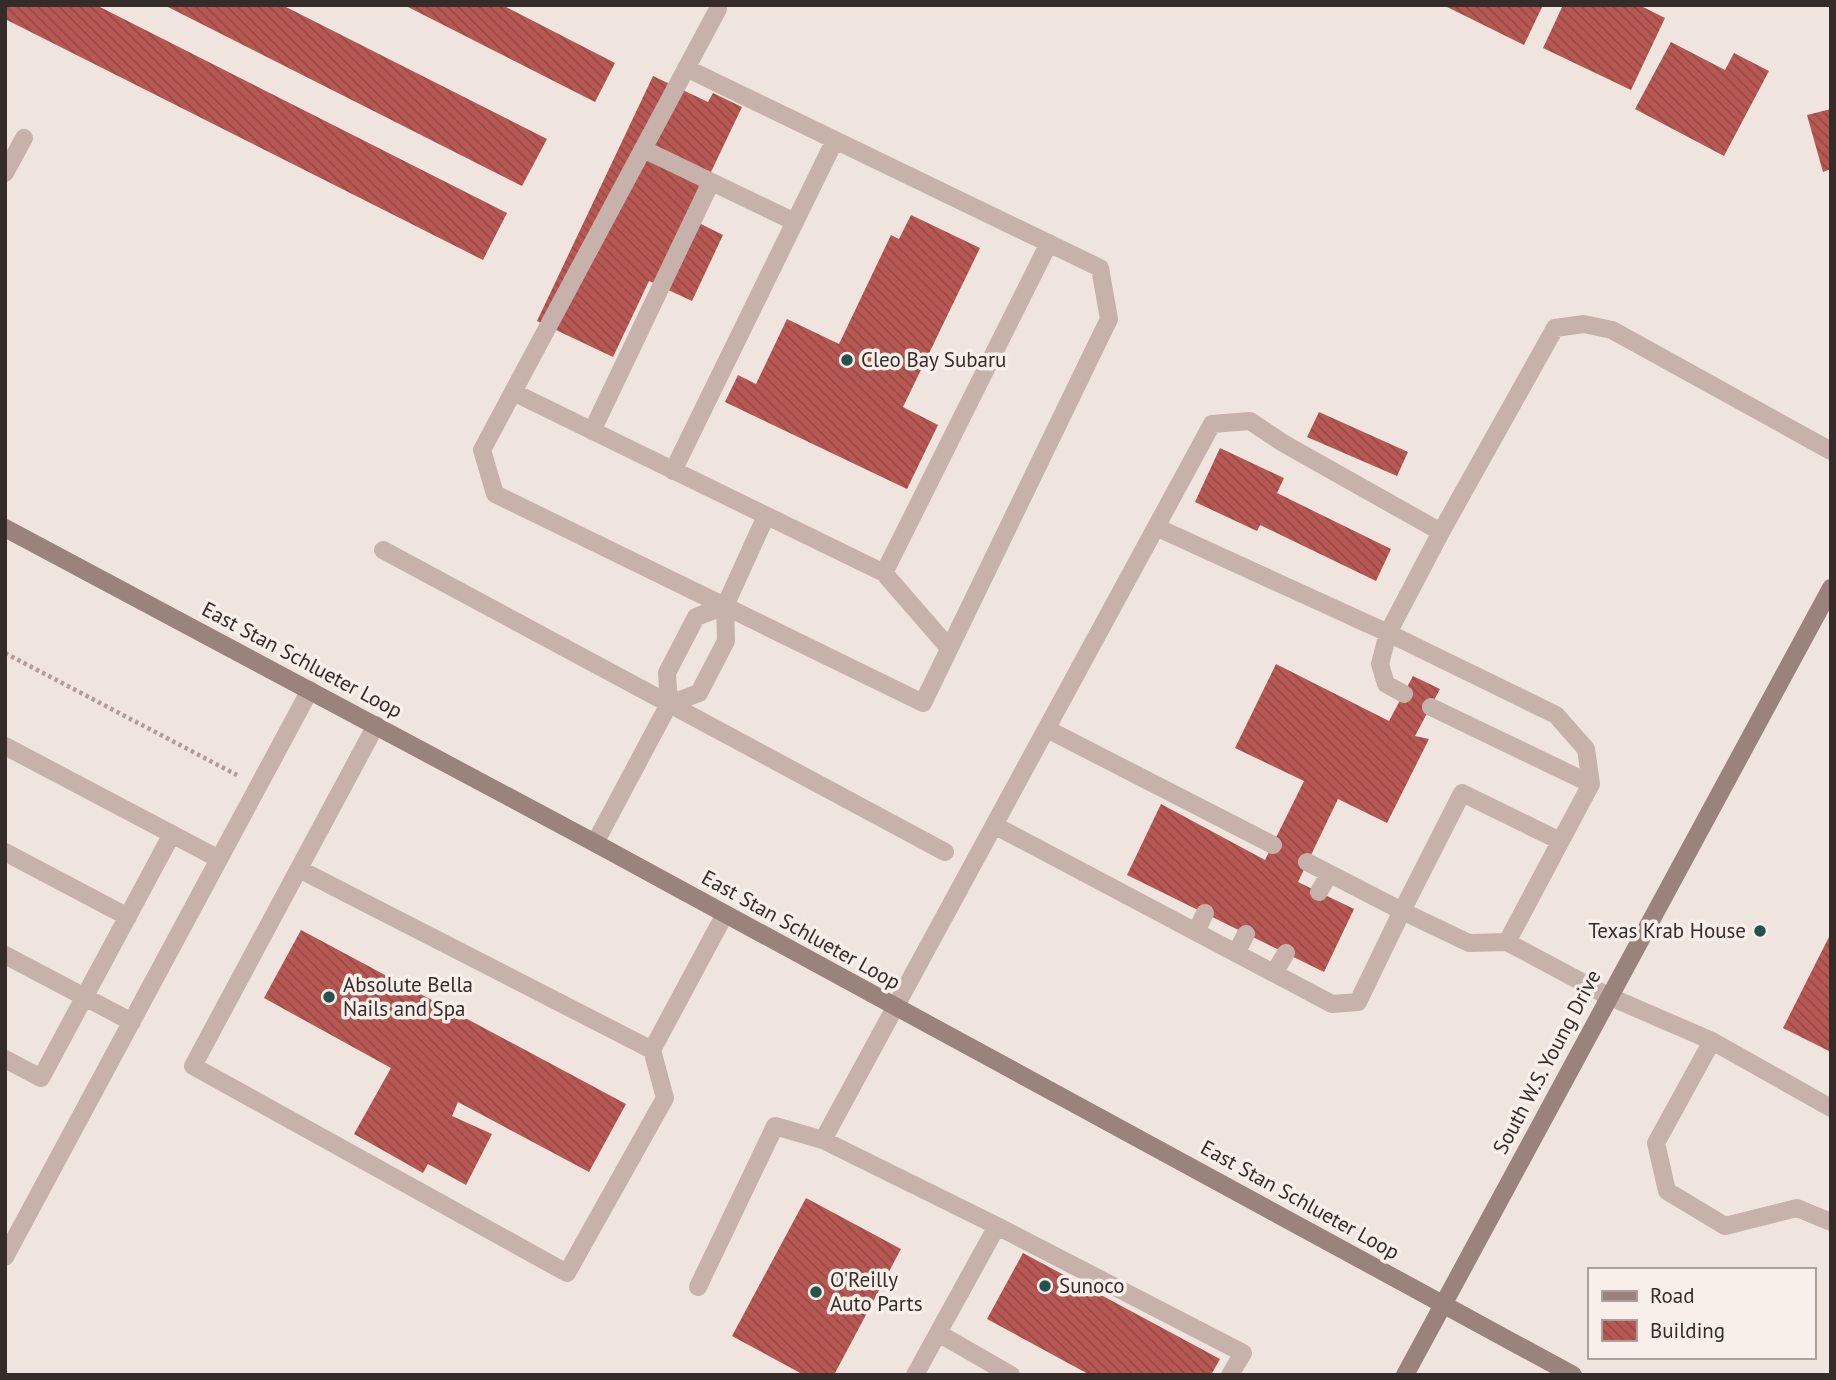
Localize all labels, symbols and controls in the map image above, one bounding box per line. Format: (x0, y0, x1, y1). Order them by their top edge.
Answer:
place label: Cleo Bay Subaru (861, 346, 1006, 373)
marker: Cleo Bay Subaru (839, 352, 855, 368)
street label: East Stan Schlueter Loop (197, 595, 407, 724)
street label: East Stan Schlueter Loop (697, 864, 905, 995)
place label: Texas Krab House (1588, 917, 1746, 944)
marker: Texas Krab House (1752, 923, 1768, 939)
street label: South W.S. Young Drive (1487, 965, 1607, 1159)
place label: Absolute Bella Nails and Spa (343, 971, 473, 1022)
marker: Absolute Bella Nails and Spa (321, 989, 337, 1005)
street label: East Stan Schlueter Loop (1196, 1134, 1404, 1265)
place label: O'Reilly Auto Parts (830, 1266, 923, 1317)
legend (1588, 1268, 1815, 1359)
place label: Sunoco (1059, 1272, 1124, 1299)
marker: Sunoco (1037, 1278, 1053, 1294)
text: Road (1650, 1282, 1694, 1309)
marker: O'Reilly Auto Parts (808, 1284, 824, 1300)
text: Building (1650, 1317, 1725, 1344)

